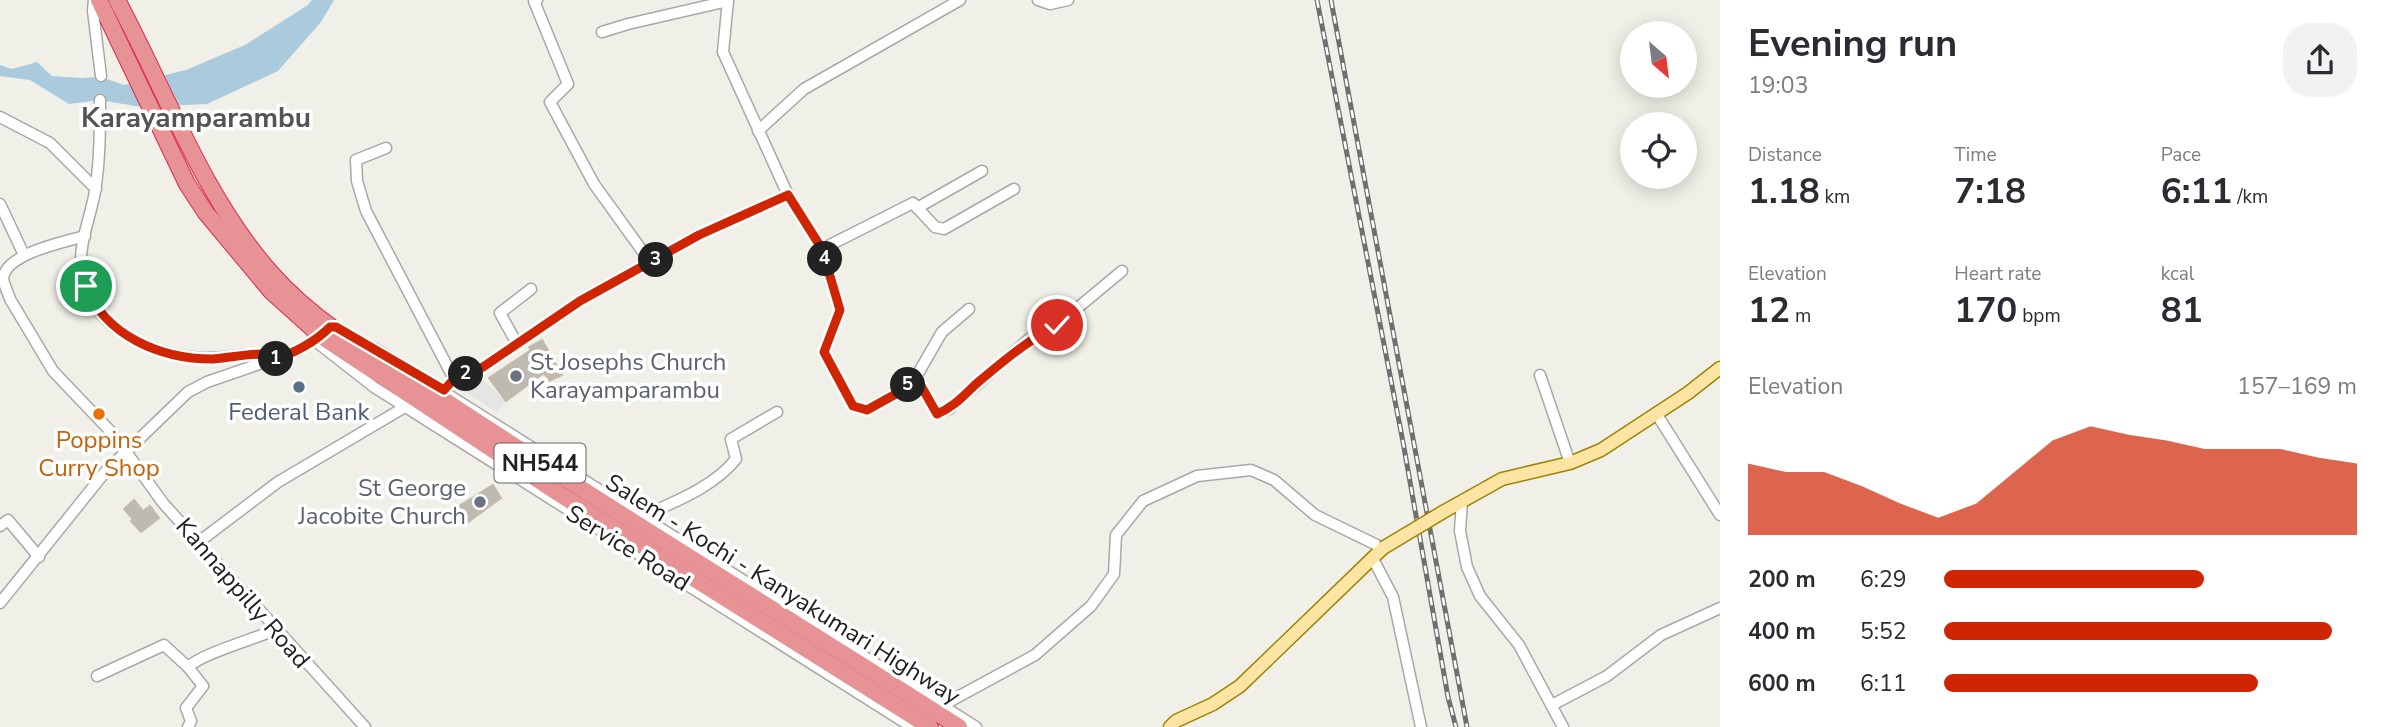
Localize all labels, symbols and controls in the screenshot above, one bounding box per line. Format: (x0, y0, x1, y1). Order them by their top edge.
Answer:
text: Evening run (1748, 18, 1957, 69)
north arrow (1620, 21, 1698, 98)
map controls (1620, 21, 1697, 189)
button: share (2283, 23, 2357, 97)
text: 19:03 (1748, 70, 1808, 101)
district label: Karayamparambu (81, 99, 311, 137)
button: locate (1620, 112, 1697, 189)
text: Distance (1748, 142, 1822, 168)
text: Time (1954, 142, 1997, 168)
text: Pace (2161, 142, 2201, 168)
text: 1.18 (1748, 168, 1820, 215)
text: 7:18 (1954, 168, 2026, 215)
text: 6:11 (2161, 168, 2232, 215)
text: km (1820, 184, 1850, 210)
text: /km (2232, 184, 2268, 210)
pin: 4 (808, 242, 842, 276)
pin: 3 (638, 243, 674, 278)
text: 4 (819, 245, 830, 271)
text: 3 (650, 246, 661, 272)
pin (56, 256, 116, 316)
text: Elevation (1748, 261, 1827, 287)
text: Heart rate (1954, 261, 2041, 287)
text: kcal (2161, 261, 2194, 287)
icon: arrive (67, 267, 105, 305)
text: 12 (1748, 287, 1790, 334)
text: 170 (1954, 287, 2017, 334)
text: 81 (2161, 287, 2203, 334)
pin (1027, 295, 1087, 355)
text: m (1790, 303, 1811, 329)
text: bpm (2017, 303, 2061, 329)
icon: check (1038, 306, 1076, 344)
pin: 1 (258, 342, 294, 376)
text: 1 (270, 345, 281, 371)
place label: St Josephs Church Karayamparambu (530, 346, 726, 406)
pin: 2 (448, 356, 484, 392)
text: 2 (460, 360, 471, 386)
marker: St Josephs Church Karayamparambu (508, 368, 524, 384)
pin: 5 (890, 368, 926, 402)
text: 5 (902, 371, 913, 397)
text: Elevation (1748, 371, 1843, 402)
text: 157–169 m (2237, 371, 2357, 402)
marker: Federal Bank (291, 379, 307, 395)
place label: Federal Bank (228, 396, 371, 428)
marker: Poppins Curry Shop (91, 406, 107, 422)
place label: Poppins Curry Shop (38, 424, 160, 484)
road number: NH544 (494, 444, 586, 482)
street label: Salem - Kochi - Kanyakumari Highway (600, 466, 967, 712)
place label: St George Jacobite Church (297, 472, 466, 532)
marker: St George Jacobite Church (472, 494, 488, 510)
street label: Service Road (560, 497, 696, 599)
street label: Kannappilly Road (169, 511, 317, 675)
text: 200 m (1748, 564, 1816, 595)
text: 6:29 (1860, 564, 1907, 595)
text: 400 m (1748, 616, 1816, 647)
text: 5:52 (1860, 616, 1907, 647)
text: 600 m (1748, 668, 1816, 699)
text: 6:11 (1860, 668, 1907, 699)

